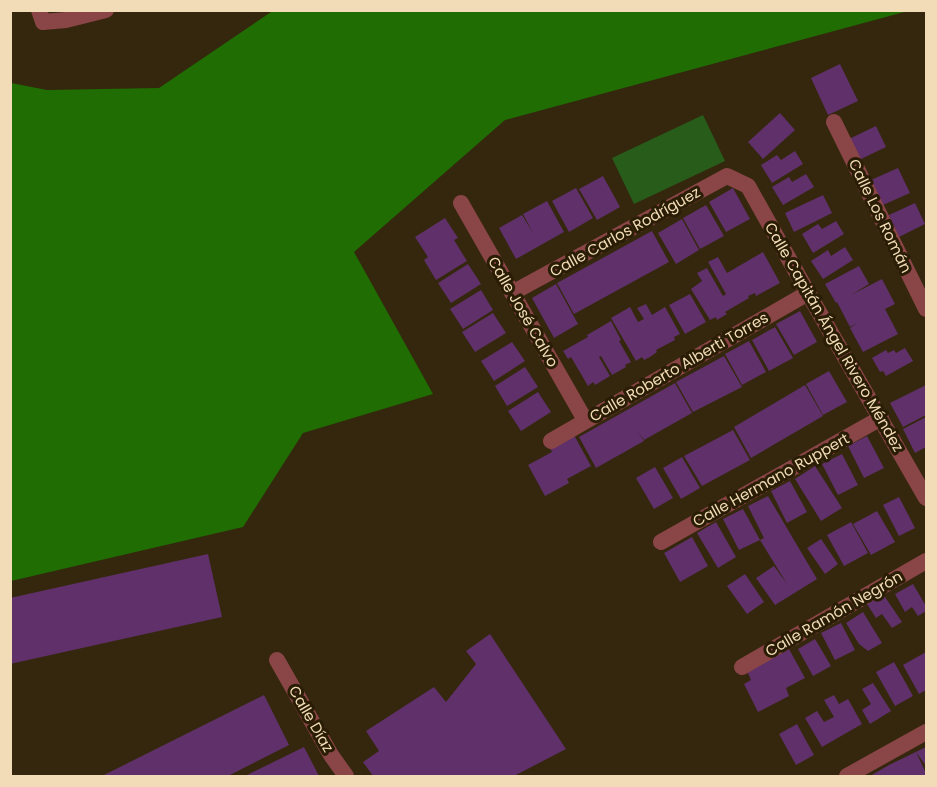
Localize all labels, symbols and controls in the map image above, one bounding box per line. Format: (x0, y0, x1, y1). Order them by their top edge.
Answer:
street label: Calle Los Román (844, 155, 917, 276)
street label: Calle Carlos Rodríguez (546, 181, 704, 282)
street label: Calle Capitán Ángel Rivero Méndez (760, 218, 909, 456)
street label: Calle José Calvo (483, 253, 564, 371)
street label: Calle Roberto Alberti Torres (585, 307, 772, 426)
street label: Calle Hermano Ruppert (689, 428, 853, 531)
street label: Calle Ramón Negrón (761, 566, 906, 661)
street label: Calle Díaz (284, 682, 339, 756)

